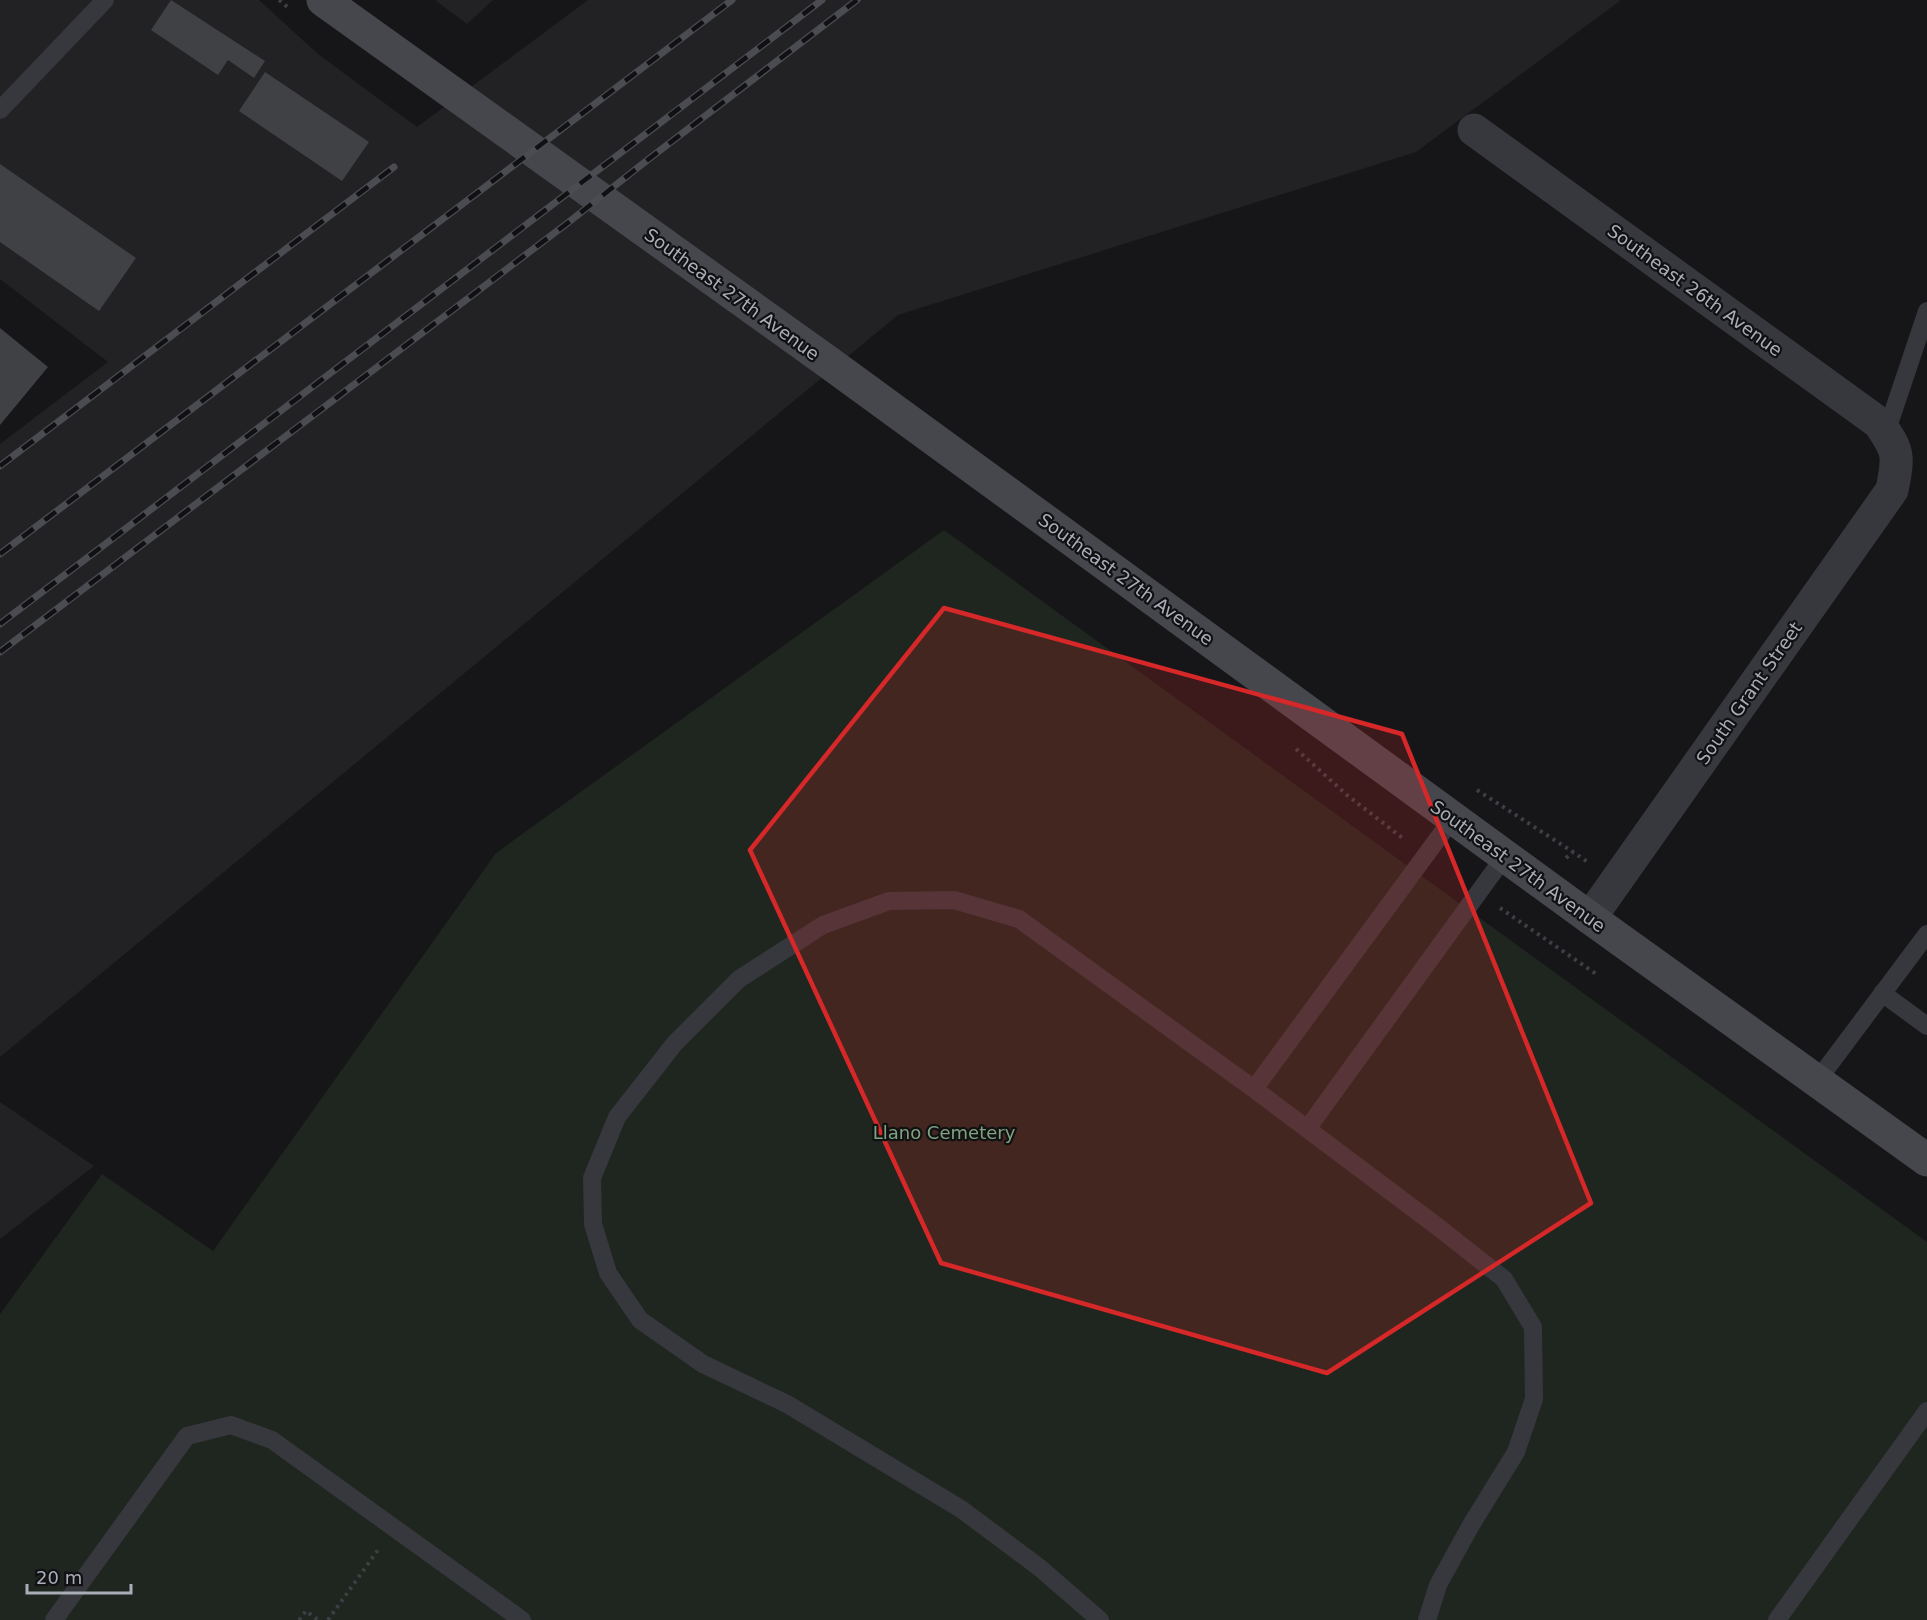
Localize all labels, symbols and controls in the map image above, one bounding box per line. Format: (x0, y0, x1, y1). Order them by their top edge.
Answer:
street label: Southeast 26th Avenue (1604, 220, 1786, 360)
street label: Southeast 27th Avenue (641, 224, 823, 364)
street label: Southeast 27th Avenue (1035, 509, 1217, 649)
street label: South Grant Street (1692, 618, 1806, 768)
street label: Southeast 27th Avenue (1427, 796, 1609, 936)
park label: Llano Cemetery (873, 1122, 1016, 1143)
scale bar (27, 1557, 130, 1595)
text: 20 m (36, 1567, 82, 1588)

